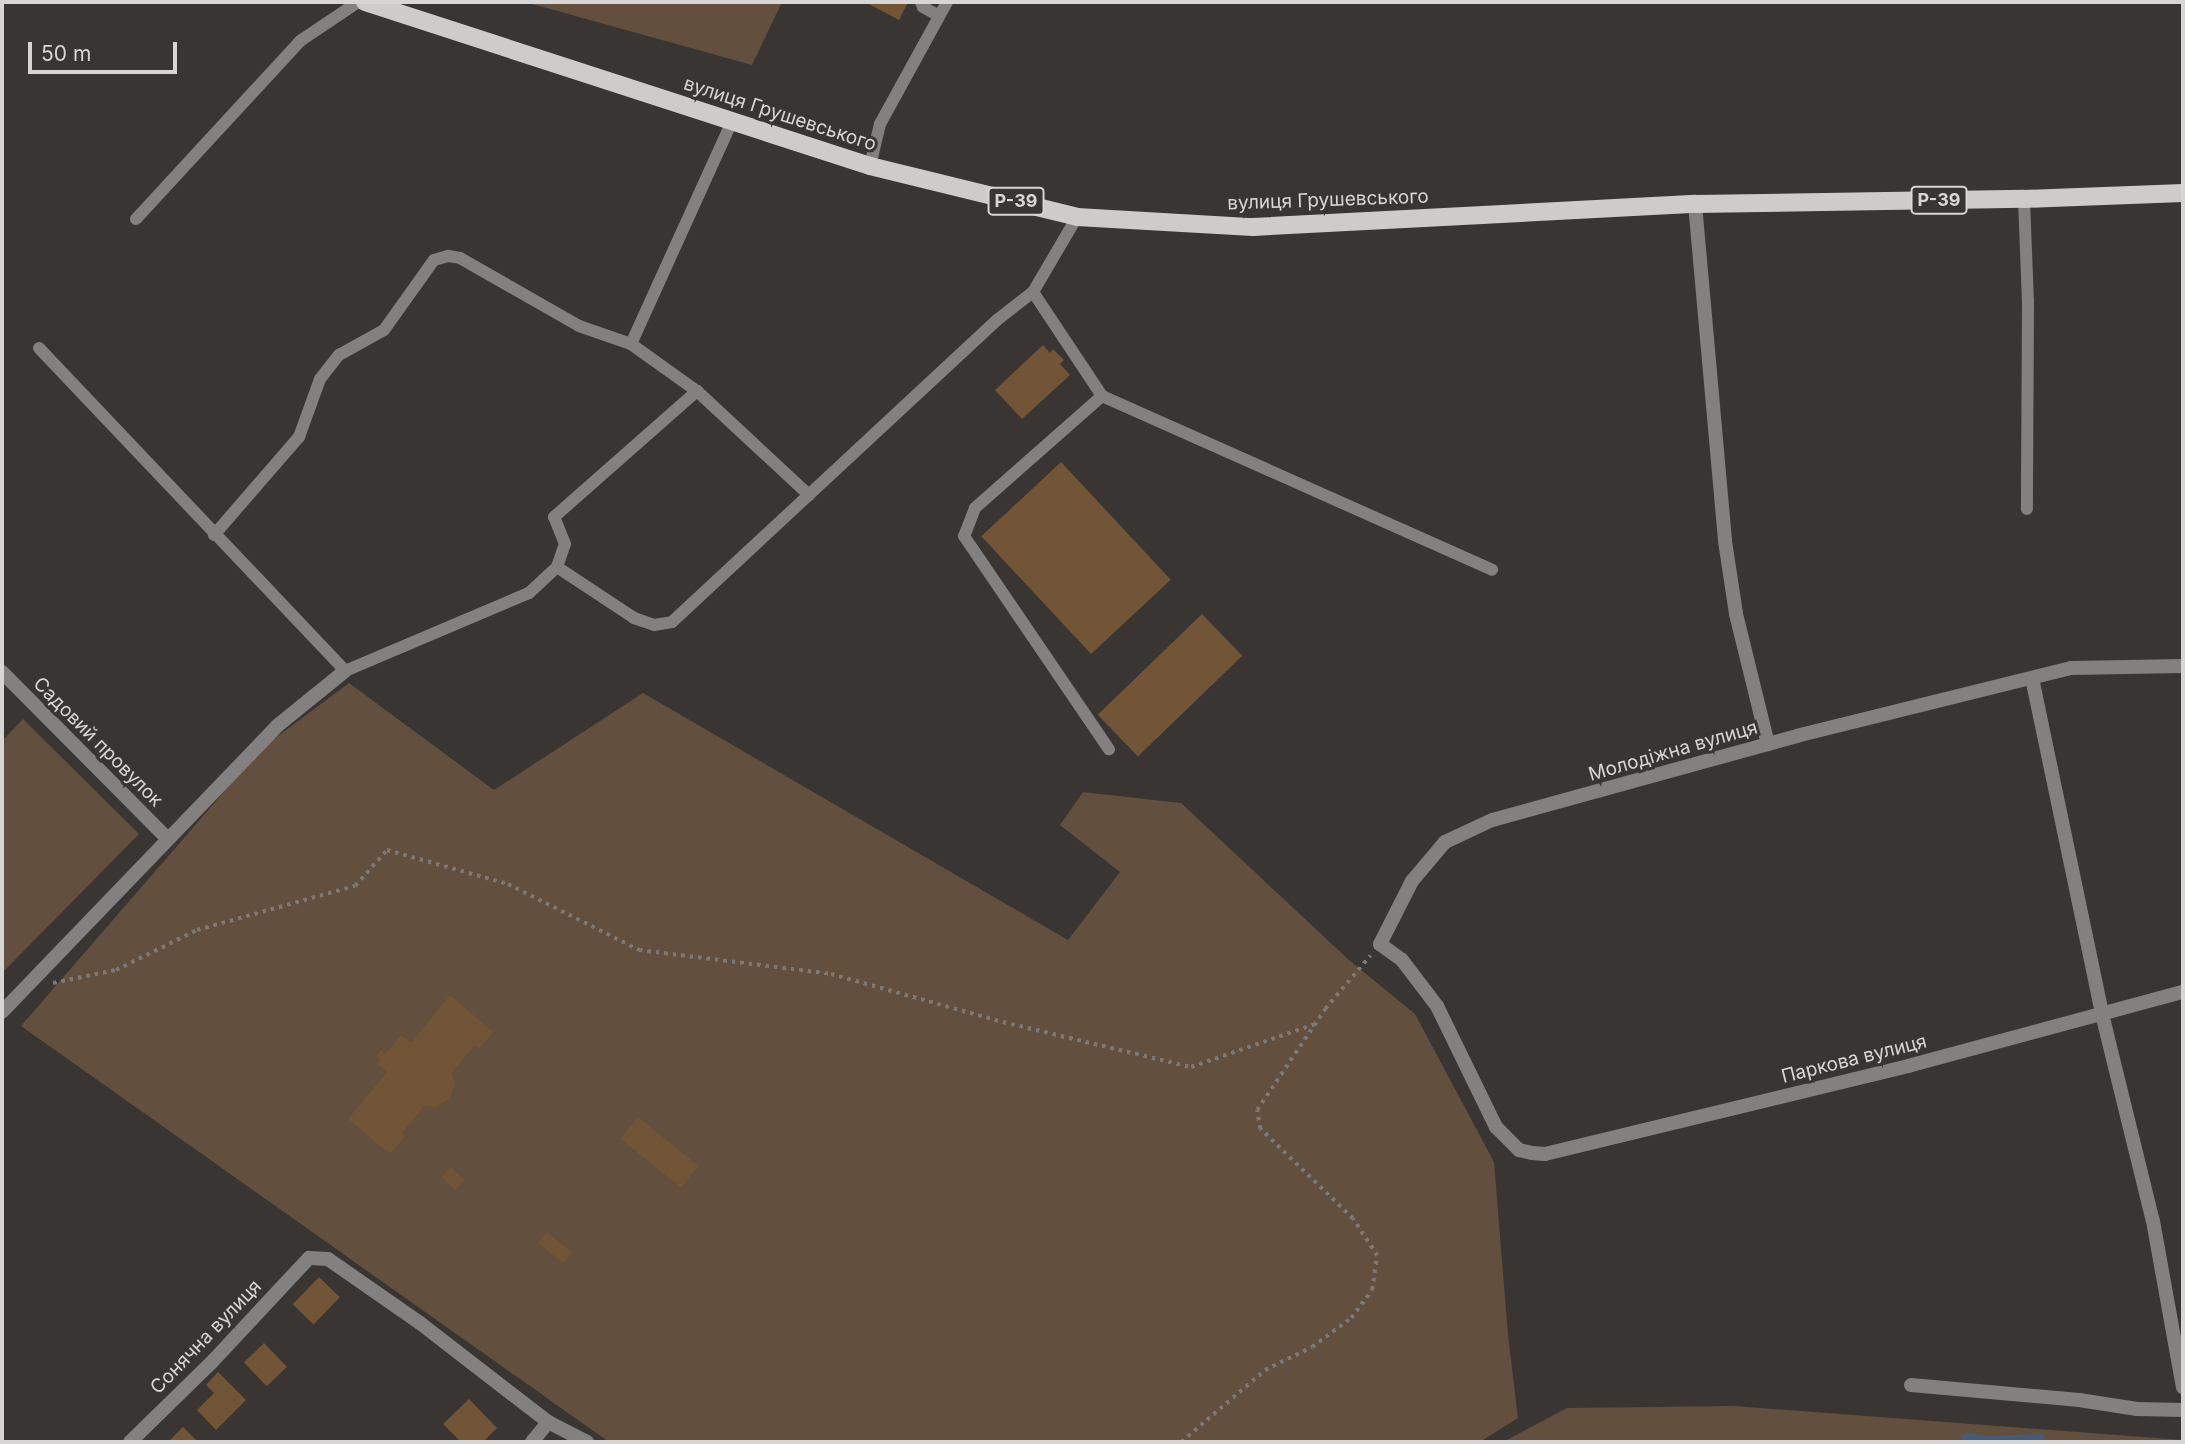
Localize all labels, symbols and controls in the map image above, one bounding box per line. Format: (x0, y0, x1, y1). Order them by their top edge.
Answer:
scale bar (32, 28, 180, 72)
text: 50 m (41, 41, 91, 66)
street label: вулиця Грушевського (681, 72, 879, 156)
street label: вулиця Грушевського (1227, 185, 1429, 215)
road number: Р-39 (986, 186, 1046, 216)
road number: Р-39 (1909, 186, 1969, 215)
street label: Садовий провулок (28, 672, 168, 812)
street label: Молодіжна вулиця (1586, 716, 1760, 786)
street label: Паркова вулиця (1779, 1030, 1929, 1088)
street label: Сонячна вулиця (146, 1275, 266, 1399)

